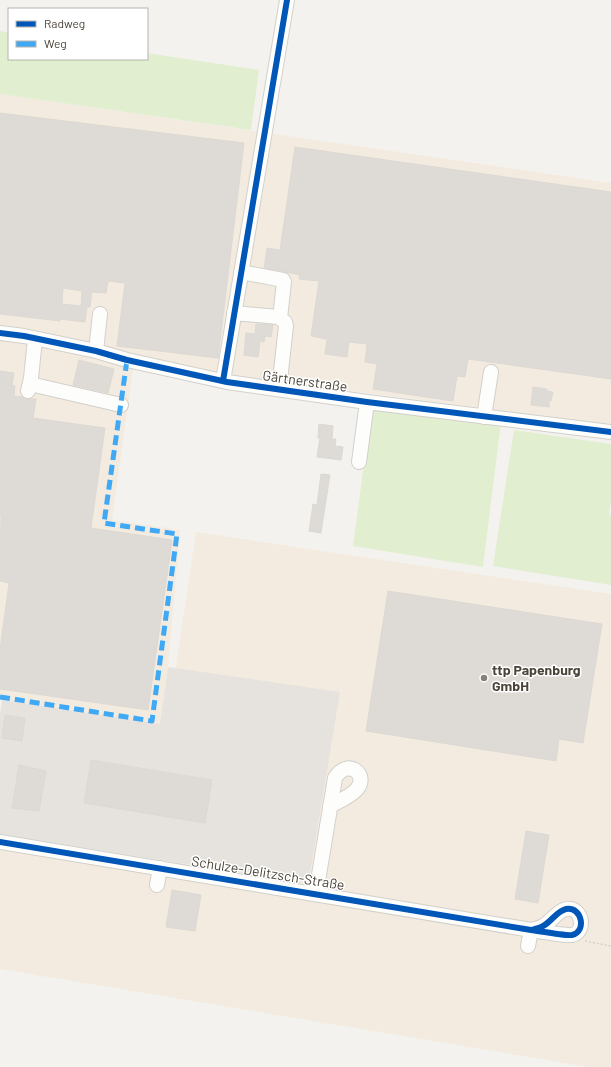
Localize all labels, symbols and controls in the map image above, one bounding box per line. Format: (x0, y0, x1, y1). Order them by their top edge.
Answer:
legend (8, 8, 148, 60)
text: Radweg (44, 16, 85, 30)
text: Weg (44, 36, 67, 50)
street label: Gärtnerstraße (262, 366, 348, 395)
place label: ttp Papenburg GmbH (492, 661, 581, 694)
marker: ttp Papenburg GmbH (479, 673, 489, 683)
street label: Schulze-Delitzsch-Straße (190, 852, 346, 893)

